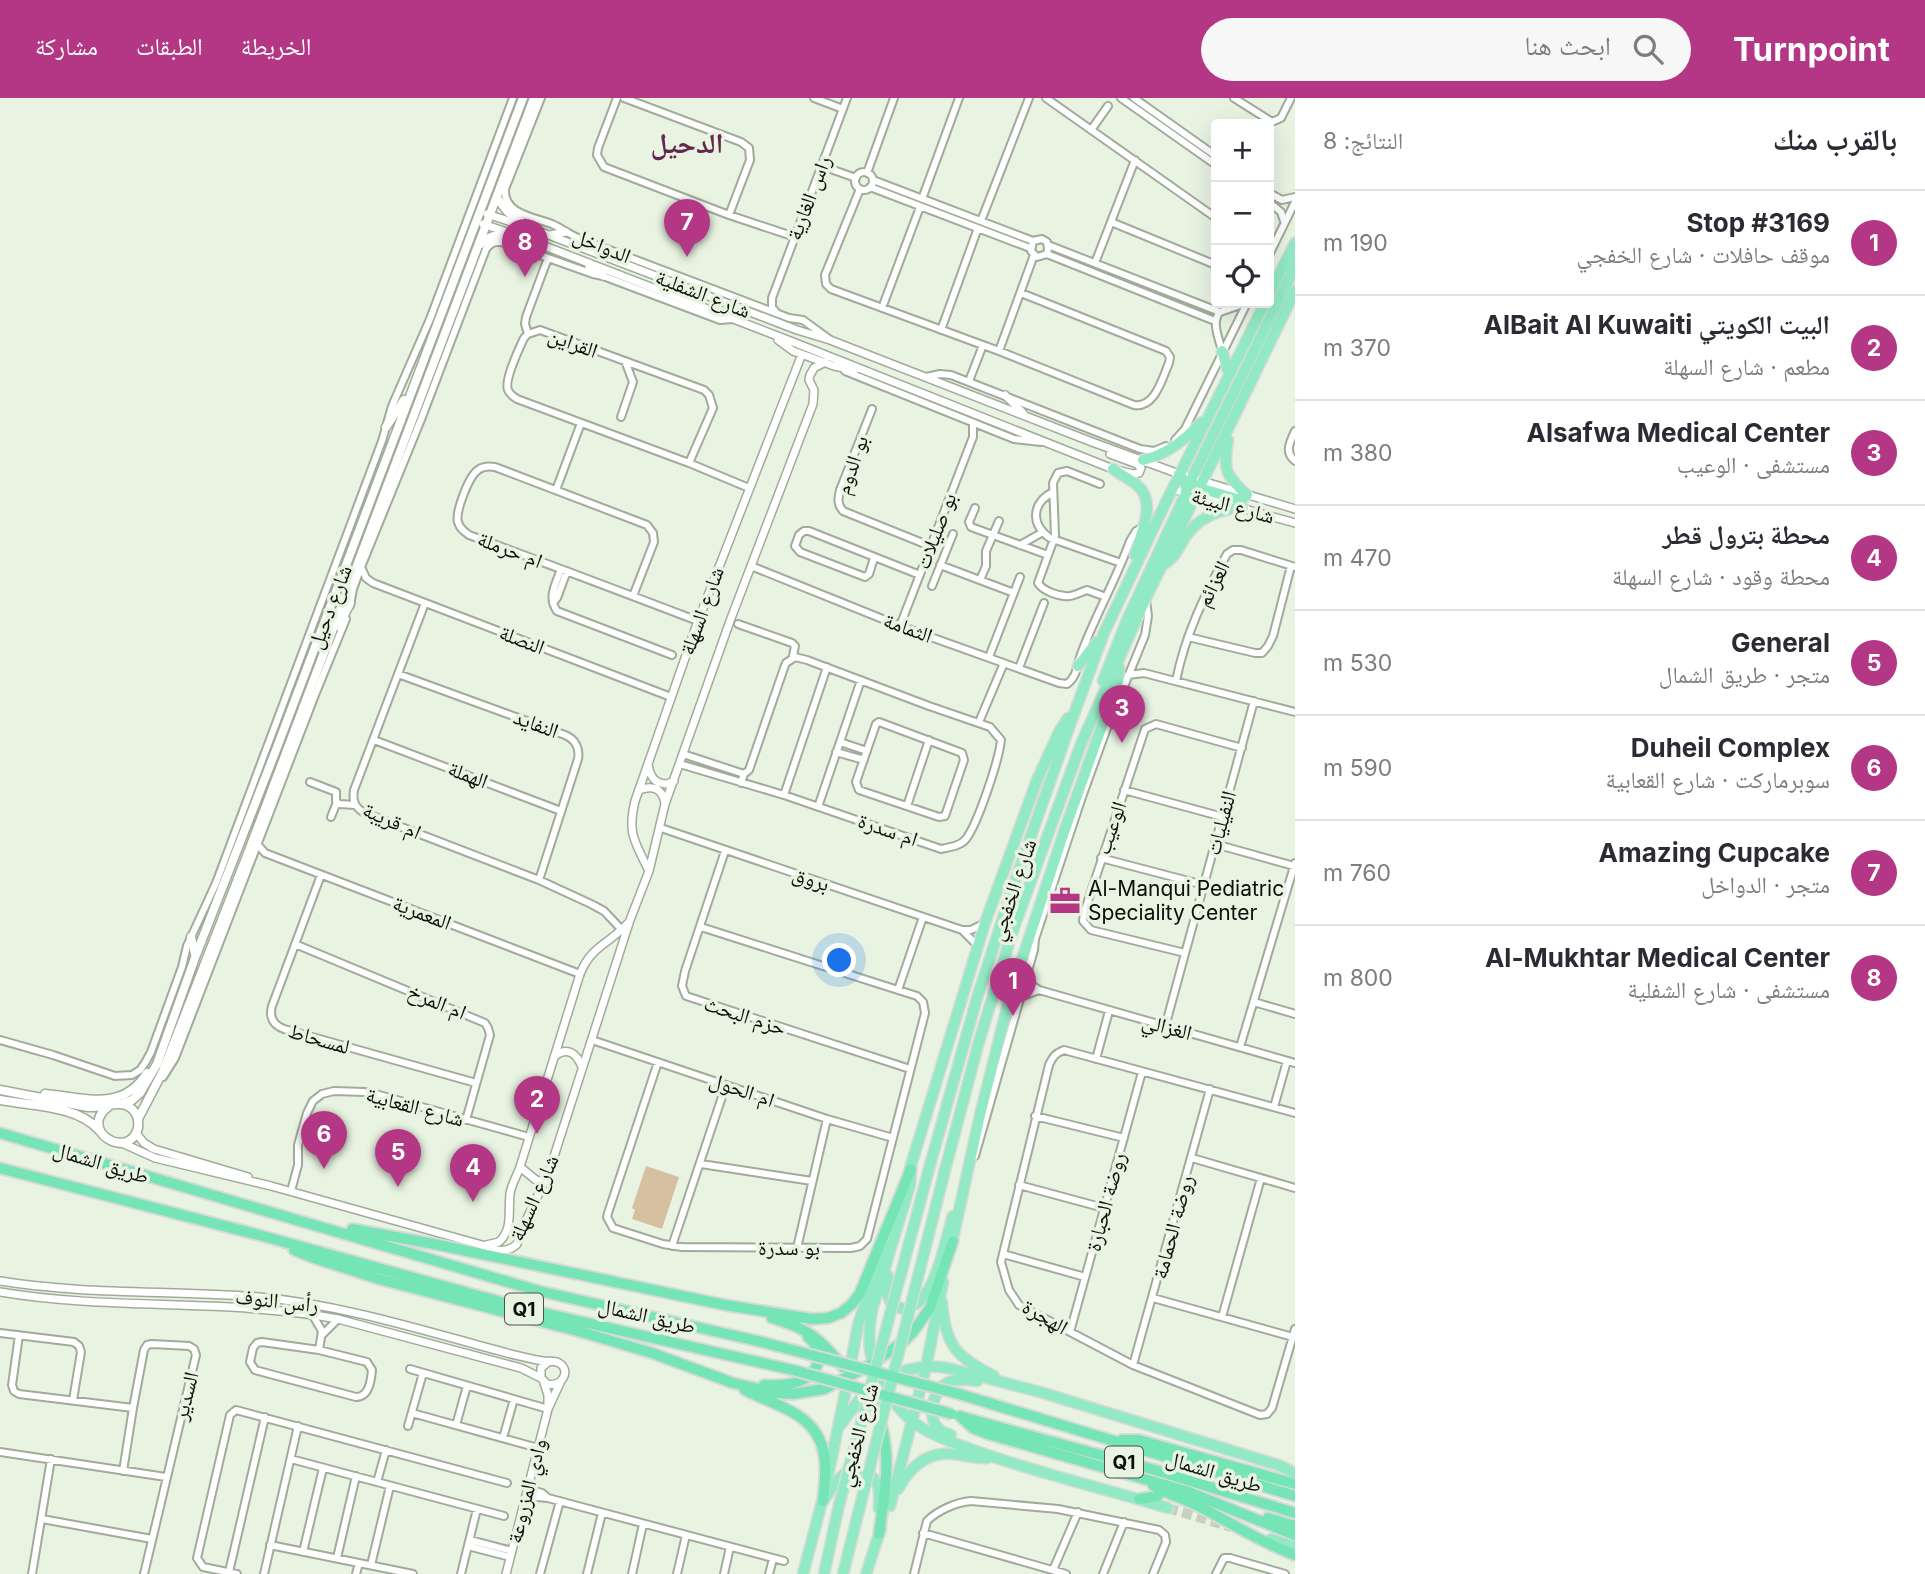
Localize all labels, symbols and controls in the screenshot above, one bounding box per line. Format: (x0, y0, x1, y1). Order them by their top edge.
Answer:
search box (1201, 18, 1691, 81)
text: Turnpoint (1733, 29, 1890, 69)
text: ابحث هنا (1524, 30, 1611, 61)
icon: search (1629, 30, 1667, 68)
text: مشاركة (35, 32, 98, 61)
text: الطبقات (136, 32, 203, 61)
text: الخريطة (241, 32, 311, 61)
map controls (1211, 119, 1274, 308)
button: + (1211, 119, 1274, 182)
text: بالقرب منك (1773, 121, 1897, 157)
district label: الدحيل (650, 126, 724, 161)
text: النتائج: 8 (1323, 127, 1403, 155)
street label: راس الغارية (781, 152, 837, 244)
button: − (1211, 182, 1274, 245)
pin: 7 (664, 199, 710, 257)
text: Stop #3169 (1687, 207, 1830, 238)
pin: 8 (502, 219, 548, 277)
street label: الدواخل (569, 223, 635, 269)
text: 190 m (1323, 229, 1388, 257)
text: 1 (1869, 229, 1879, 257)
text: موقف حافلات · شارع الخفجي (1576, 241, 1830, 269)
button: locate (1211, 245, 1274, 308)
street label: شارع الشفلية (652, 264, 754, 324)
text: البيت الكويتي AlBait Al Kuwaiti (1484, 309, 1830, 340)
street label: القراين (545, 322, 601, 364)
text: 370 m (1323, 334, 1391, 362)
text: 2 (1867, 334, 1881, 362)
text: مطعم · شارع السهلة (1663, 353, 1830, 381)
text: Alsafwa Medical Center (1526, 417, 1830, 448)
street label: بو الدوم (830, 432, 875, 498)
text: 380 m (1323, 439, 1393, 467)
text: 3 (1867, 439, 1881, 467)
text: مستشفى · الوعيب (1677, 451, 1830, 479)
street label: شارع البيئة (1189, 482, 1277, 530)
street label: بو صليلات (910, 489, 961, 573)
text: محطة بترول قطر (1662, 519, 1830, 550)
street label: ام حرملة (474, 526, 546, 575)
text: 470 m (1323, 544, 1392, 572)
text: 4 (1866, 544, 1882, 572)
street label: العزائم (1190, 556, 1236, 612)
street label: شارع دحيل (302, 561, 358, 653)
street label: شارع السهلة (674, 563, 730, 659)
text: محطة وقود · شارع السهلة (1612, 563, 1830, 591)
street label: الثمامة (880, 607, 936, 648)
street label: النصلة (496, 620, 548, 660)
text: General (1731, 627, 1830, 658)
text: 530 m (1323, 649, 1392, 677)
text: 5 (1867, 649, 1881, 677)
text: متجر · طريق الشمال (1659, 661, 1830, 689)
pin: 3 (1099, 685, 1145, 743)
street label: النفايد (510, 704, 562, 743)
text: Duheil Complex (1631, 732, 1830, 763)
text: 590 m (1323, 754, 1392, 782)
text: 6 (1867, 754, 1881, 782)
street label: الهملة (445, 756, 492, 794)
text: سوبرماركت · شارع القعابية (1606, 766, 1830, 794)
street label: النفيليات (1200, 788, 1241, 858)
street label: ام قريبة (358, 797, 425, 846)
street label: الوعيب (1090, 798, 1131, 858)
street label: ام سدرة (854, 808, 921, 853)
street label: شارع الخفجي (983, 836, 1046, 945)
text: Amazing Cupcake (1599, 837, 1830, 868)
text: 760 m (1323, 859, 1391, 887)
text: 7 (1867, 859, 1881, 887)
street label: بروق (789, 861, 833, 897)
text: متجر · الدواخل (1701, 871, 1830, 899)
place label: Al-Manqui Pediatric Speciality Center (1088, 876, 1284, 925)
office icon: Al-Manqui Pediatric Speciality Center (1048, 884, 1082, 918)
street label: المعمرية (389, 890, 455, 935)
text: Al-Mukhtar Medical Center (1485, 942, 1830, 973)
your location (822, 943, 856, 977)
pin: 1 (990, 958, 1036, 1016)
text: 800 m (1323, 964, 1393, 992)
text: 8 (1867, 964, 1882, 992)
text: مستشفى · شارع الشفلية (1627, 976, 1830, 1004)
street label: ام المرخ (403, 978, 470, 1026)
street label: حزم البحث (700, 991, 789, 1042)
street label: الغزالي (1138, 1008, 1195, 1049)
street label: لمسحاط (286, 1018, 353, 1059)
street label: ام الحول (706, 1067, 778, 1114)
pin: 2 (514, 1076, 560, 1134)
street label: شارع القعابية (363, 1081, 467, 1133)
pin: 6 (301, 1111, 347, 1169)
pin: 5 (375, 1129, 421, 1187)
street label: طريق الشمال (50, 1136, 152, 1190)
pin: 4 (450, 1144, 496, 1202)
street label: روضة الحبارة (1080, 1150, 1131, 1254)
street label: شارع السهلة (503, 1151, 565, 1245)
street label: روضة الحمامة (1147, 1172, 1198, 1281)
street label: بو سدرة (758, 1235, 820, 1260)
street label: رأس النوف (234, 1284, 320, 1318)
street label: طريق الشمال (596, 1292, 698, 1340)
road number: Q1 (505, 1294, 543, 1324)
street label: الهجرة (1018, 1294, 1073, 1340)
street label: السدير (167, 1369, 204, 1424)
street label: شارع الخفجي (832, 1381, 887, 1490)
street label: وادي المزروعة (501, 1436, 556, 1547)
street label: طريق الشمال (1163, 1445, 1265, 1499)
road number: Q1 (1105, 1446, 1143, 1478)

